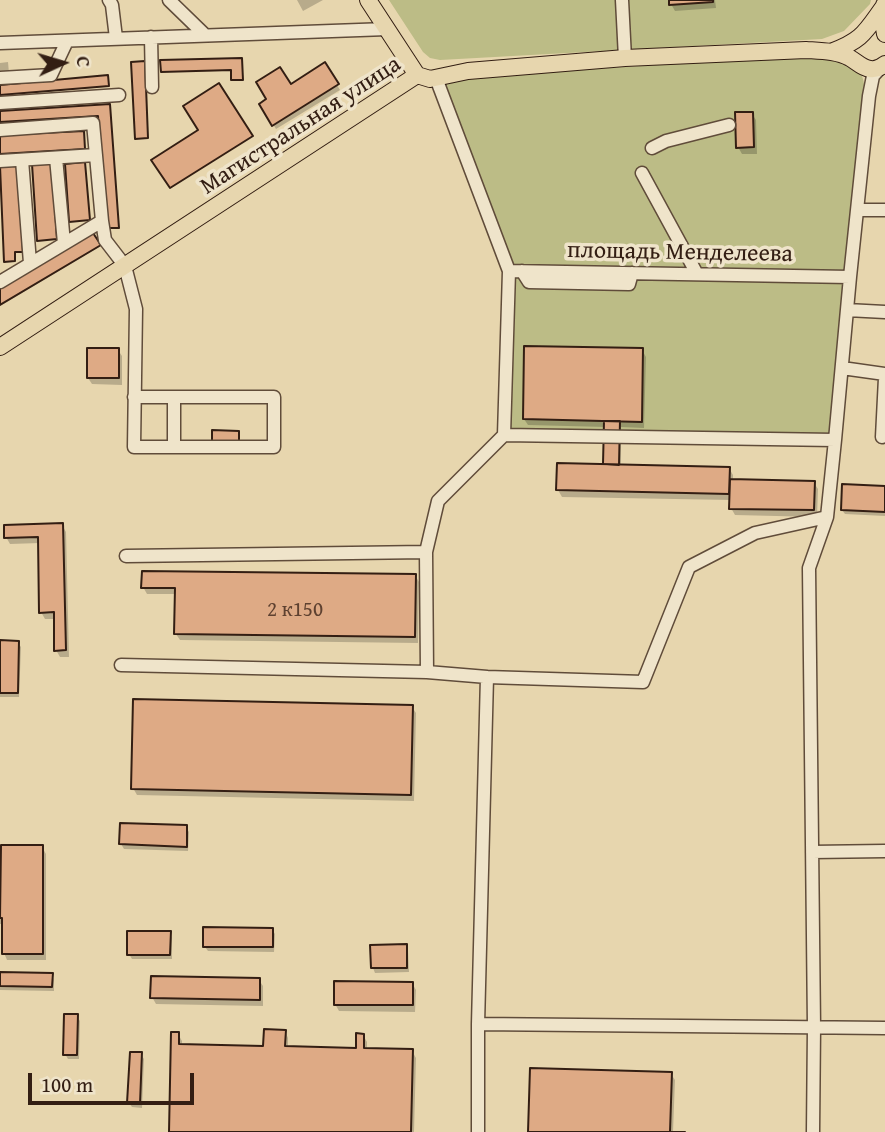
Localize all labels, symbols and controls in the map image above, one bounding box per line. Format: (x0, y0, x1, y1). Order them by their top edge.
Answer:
north arrow (28, 28, 98, 98)
street label: Магистральная улица (195, 50, 407, 202)
text: С (70, 55, 98, 68)
street label: площадь Менделеева (567, 237, 793, 269)
house number: 2 к150 (267, 598, 323, 624)
scale bar (32, 1058, 198, 1102)
text: 100 m (41, 1069, 93, 1100)

